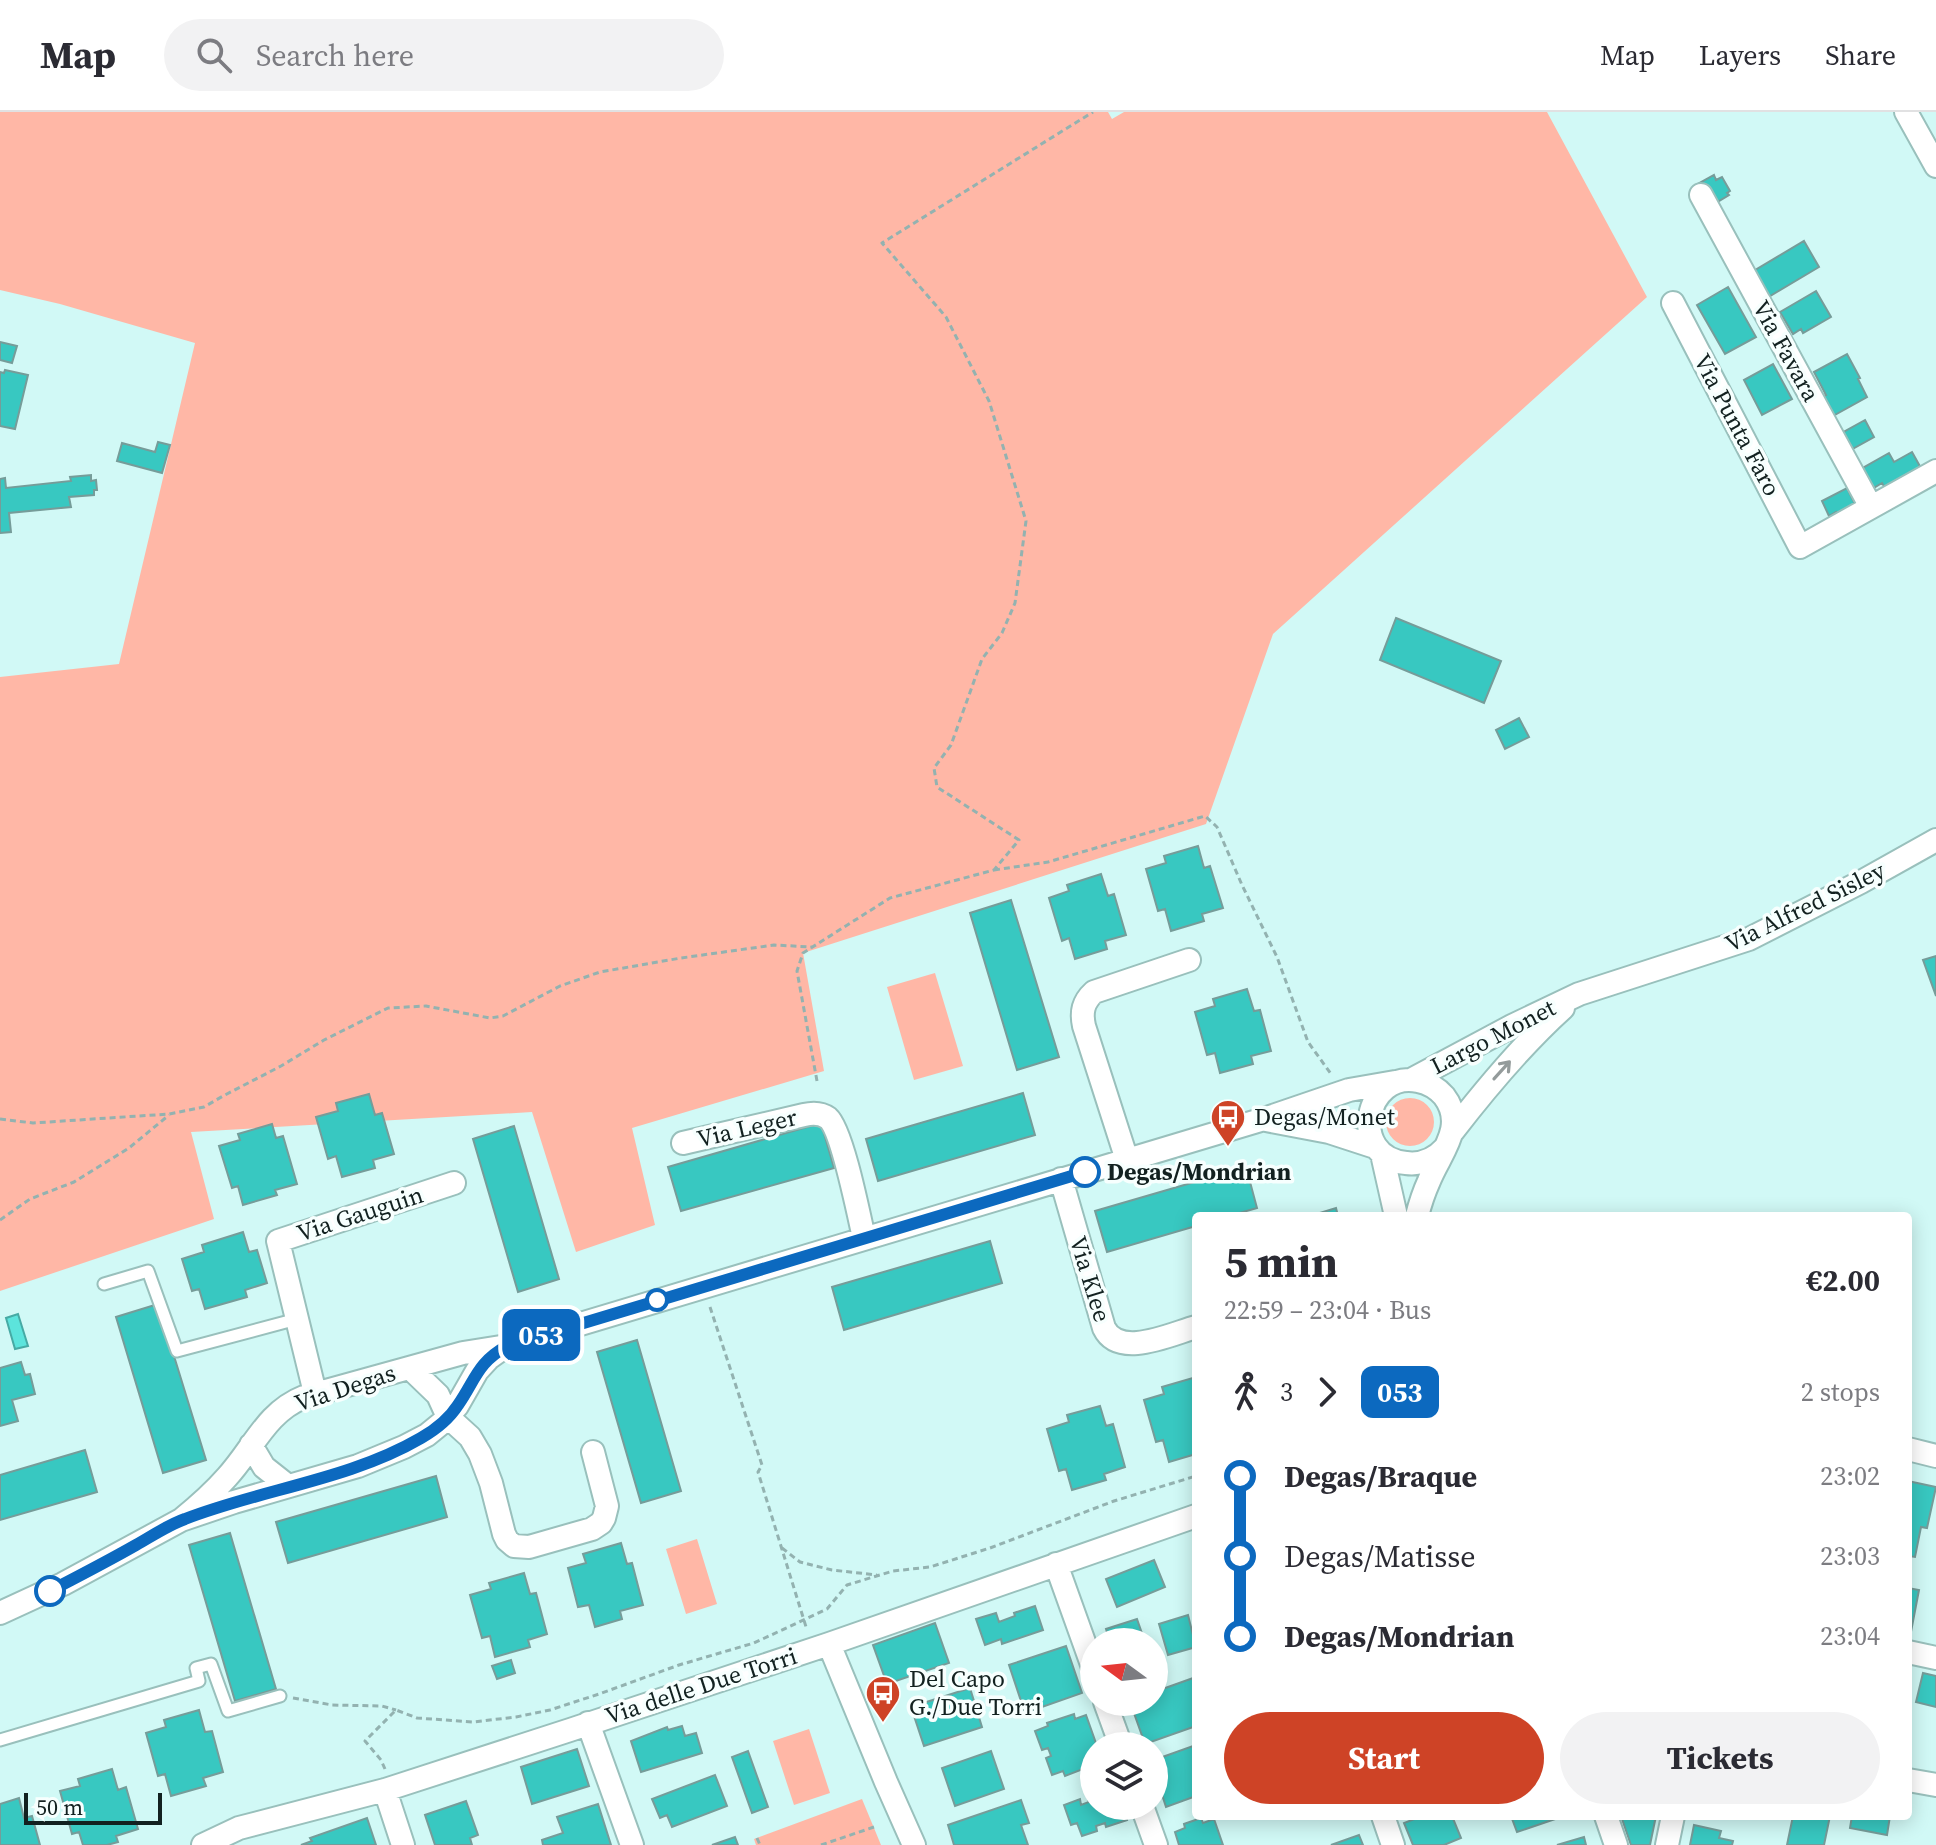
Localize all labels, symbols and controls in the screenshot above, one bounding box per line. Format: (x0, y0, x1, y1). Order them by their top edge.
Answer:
search box (164, 19, 724, 91)
text: Map (40, 29, 116, 81)
icon: search (192, 33, 236, 77)
text: Search here (256, 35, 414, 76)
text: Map (1600, 36, 1655, 74)
text: Layers (1699, 36, 1781, 74)
text: Share (1825, 36, 1896, 74)
street label: Via Favara (1745, 294, 1828, 408)
street label: Via Punta Faro (1686, 348, 1789, 502)
street label: Via Alfred Sisley (1719, 853, 1891, 960)
street label: Largo Monet (1425, 991, 1561, 1082)
one-way arrow (1492, 1061, 1510, 1081)
bus stop icon: Degas/Monet (1209, 1098, 1247, 1148)
street label: Via Leger (694, 1100, 800, 1155)
place label: Degas/Monet (1254, 1100, 1395, 1133)
place label: Degas/Mondrian (1107, 1155, 1292, 1188)
marker: Degas/Mondrian (1070, 1157, 1100, 1187)
street label: Via Gauguin (292, 1178, 427, 1249)
text: 5 min (1224, 1231, 1338, 1292)
street label: Via Klee (1062, 1232, 1119, 1326)
text: €2.00 (1806, 1260, 1880, 1301)
unlabelled marker (646, 1289, 668, 1311)
text: 22:59 – 23:04 · Bus (1224, 1292, 1431, 1328)
line badge: 053 (495, 1309, 587, 1361)
text: 053 (518, 1316, 564, 1354)
street label: Via Degas (290, 1356, 400, 1419)
icon: walk (1224, 1370, 1268, 1414)
icon: forward (1305, 1370, 1349, 1414)
text: 053 (1377, 1373, 1423, 1411)
text: 3 (1280, 1374, 1293, 1410)
text: 2 stops (1801, 1374, 1880, 1410)
text: Degas/Braque (1284, 1456, 1477, 1497)
text: 23:02 (1820, 1458, 1880, 1494)
text: Degas/Matisse (1284, 1536, 1476, 1577)
text: 23:03 (1820, 1538, 1880, 1574)
unlabelled marker (35, 1576, 65, 1606)
text: Degas/Mondrian (1284, 1616, 1514, 1657)
text: 23:04 (1820, 1618, 1880, 1654)
north arrow (1080, 1628, 1168, 1716)
map controls (1080, 1628, 1168, 1820)
street label: Via delle Due Torri (601, 1639, 801, 1732)
place label: Del Capo G./Due Torri (909, 1662, 1042, 1723)
bus stop icon: Del Capo G./Due Torri (864, 1674, 902, 1724)
button: Start (1224, 1712, 1544, 1804)
button: Tickets (1560, 1712, 1880, 1804)
button: layers (1080, 1732, 1168, 1820)
scale bar (24, 1789, 162, 1825)
text: 50 m (36, 1792, 83, 1822)

